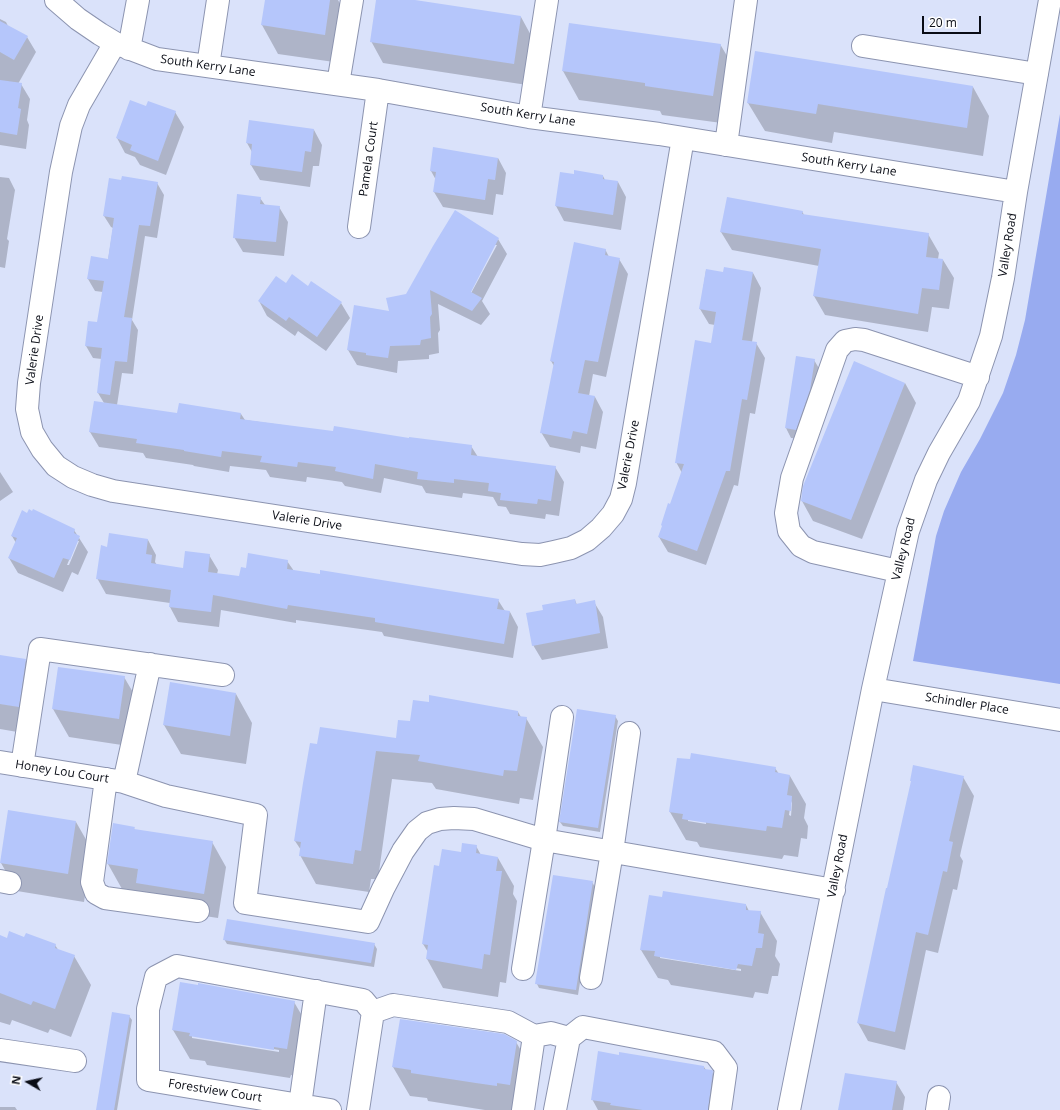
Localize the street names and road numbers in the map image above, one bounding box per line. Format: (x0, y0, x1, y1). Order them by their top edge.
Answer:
street label: South Kerry Lane (159, 52, 257, 80)
street label: South Kerry Lane (479, 100, 577, 130)
street label: Pamela Court (357, 120, 381, 198)
street label: South Kerry Lane (800, 150, 898, 180)
street label: Valley Road (996, 212, 1020, 278)
street label: Valerie Drive (23, 314, 47, 386)
street label: Valerie Drive (615, 419, 643, 491)
street label: Valerie Drive (271, 508, 343, 534)
street label: Valley Road (889, 516, 919, 582)
street label: Schindler Place (924, 690, 1010, 718)
street label: Honey Lou Court (14, 757, 110, 787)
street label: Valley Road (825, 833, 851, 899)
street label: Forestview Court (167, 1076, 263, 1106)

